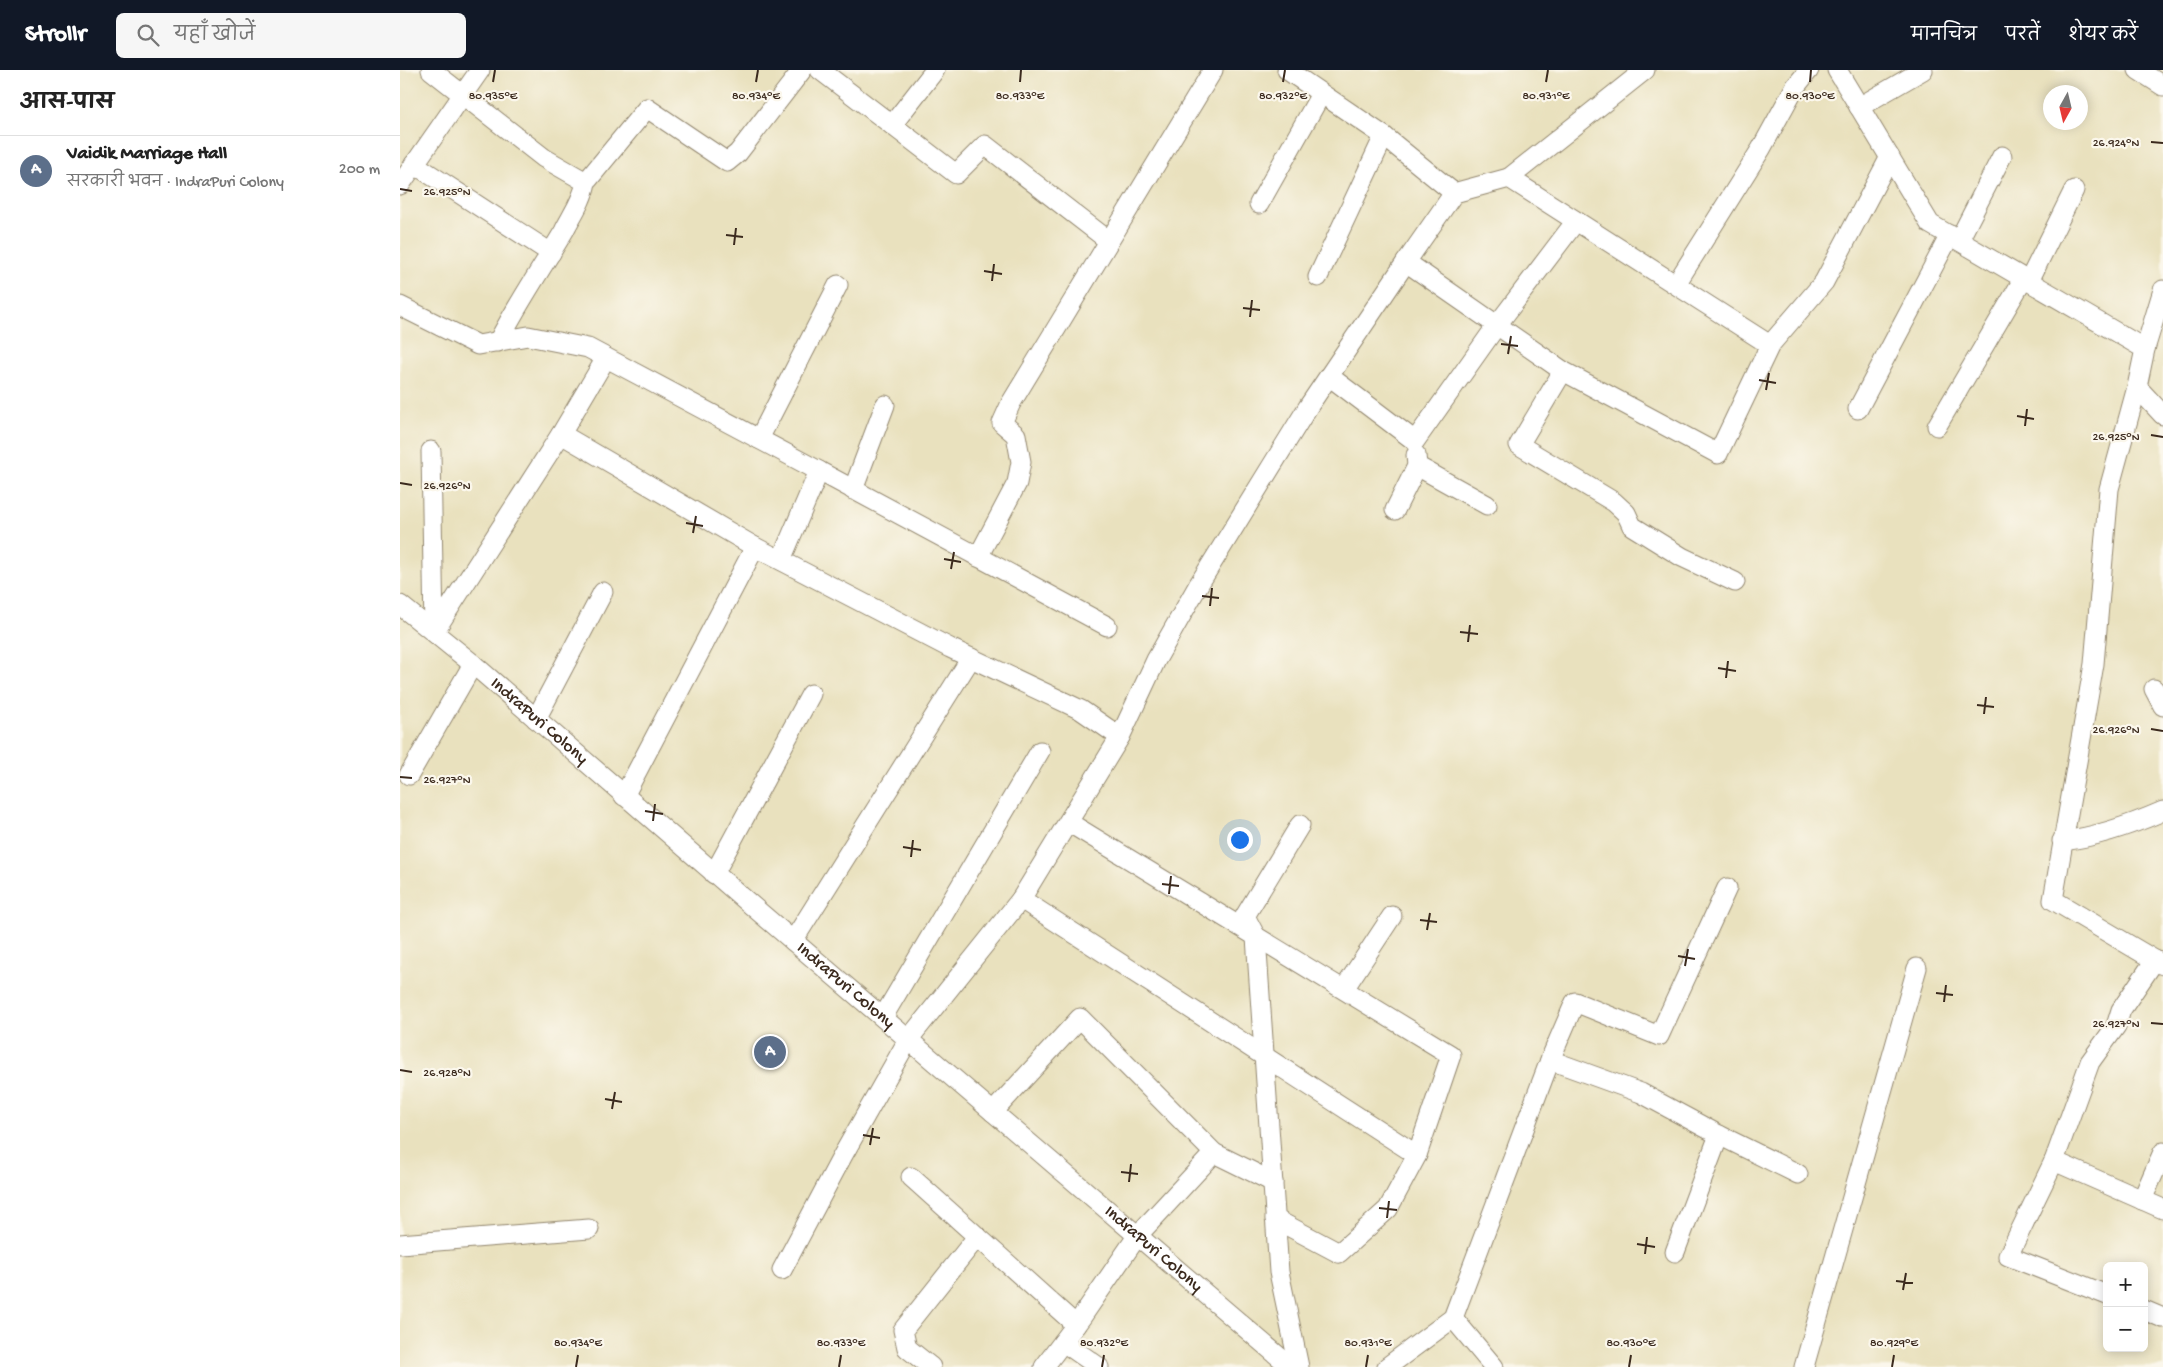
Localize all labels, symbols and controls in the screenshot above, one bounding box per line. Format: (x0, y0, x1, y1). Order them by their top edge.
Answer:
search box (116, 13, 466, 58)
text: Strollr (25, 21, 86, 50)
icon: search (134, 21, 162, 49)
text: यहाँ खोजें (174, 25, 255, 48)
text: मानचित्र (1911, 26, 1977, 47)
text: परतें (2005, 26, 2040, 47)
text: शेयर करें (2068, 26, 2138, 47)
north arrow (2043, 85, 2088, 130)
text: 80.935°E (469, 90, 518, 104)
text: 80.934°E (732, 90, 781, 104)
text: 80.933°E (996, 90, 1045, 104)
text: 80.932°E (1259, 90, 1308, 104)
text: 80.931°E (1522, 90, 1570, 104)
text: 80.930°E (1785, 90, 1835, 104)
text: आस-पास (20, 92, 114, 117)
text: 26.924°N (2093, 137, 2139, 151)
text: Vaidik Marriage Hall (67, 143, 227, 166)
text: A (31, 161, 41, 180)
text: 200 m (339, 161, 380, 180)
text: सरकारी भवन · IndraPuri Colony (67, 174, 284, 193)
text: 26.925°N (423, 186, 471, 200)
text: 26.925°N (2092, 431, 2140, 445)
text: 26.926°N (424, 480, 471, 494)
street label: IndraPuri Colony (486, 673, 592, 769)
text: 26.926°N (2093, 724, 2140, 738)
text: 26.927°N (423, 774, 471, 788)
your location (1227, 827, 1253, 853)
street label: IndraPuri Colony (792, 938, 899, 1034)
text: 26.927°N (2092, 1018, 2140, 1032)
pin: A (754, 1033, 786, 1071)
text: 26.928°N (423, 1067, 471, 1081)
street label: IndraPuri Colony (1100, 1201, 1207, 1297)
map controls (2103, 1262, 2148, 1352)
button: + (2103, 1262, 2148, 1307)
button: − (2103, 1307, 2148, 1352)
text: 80.934°E (554, 1337, 603, 1351)
text: 80.933°E (817, 1337, 866, 1351)
text: 80.932°E (1080, 1337, 1129, 1351)
text: 80.931°E (1344, 1337, 1392, 1351)
text: 80.930°E (1606, 1337, 1656, 1351)
text: 80.929°E (1870, 1337, 1918, 1351)

